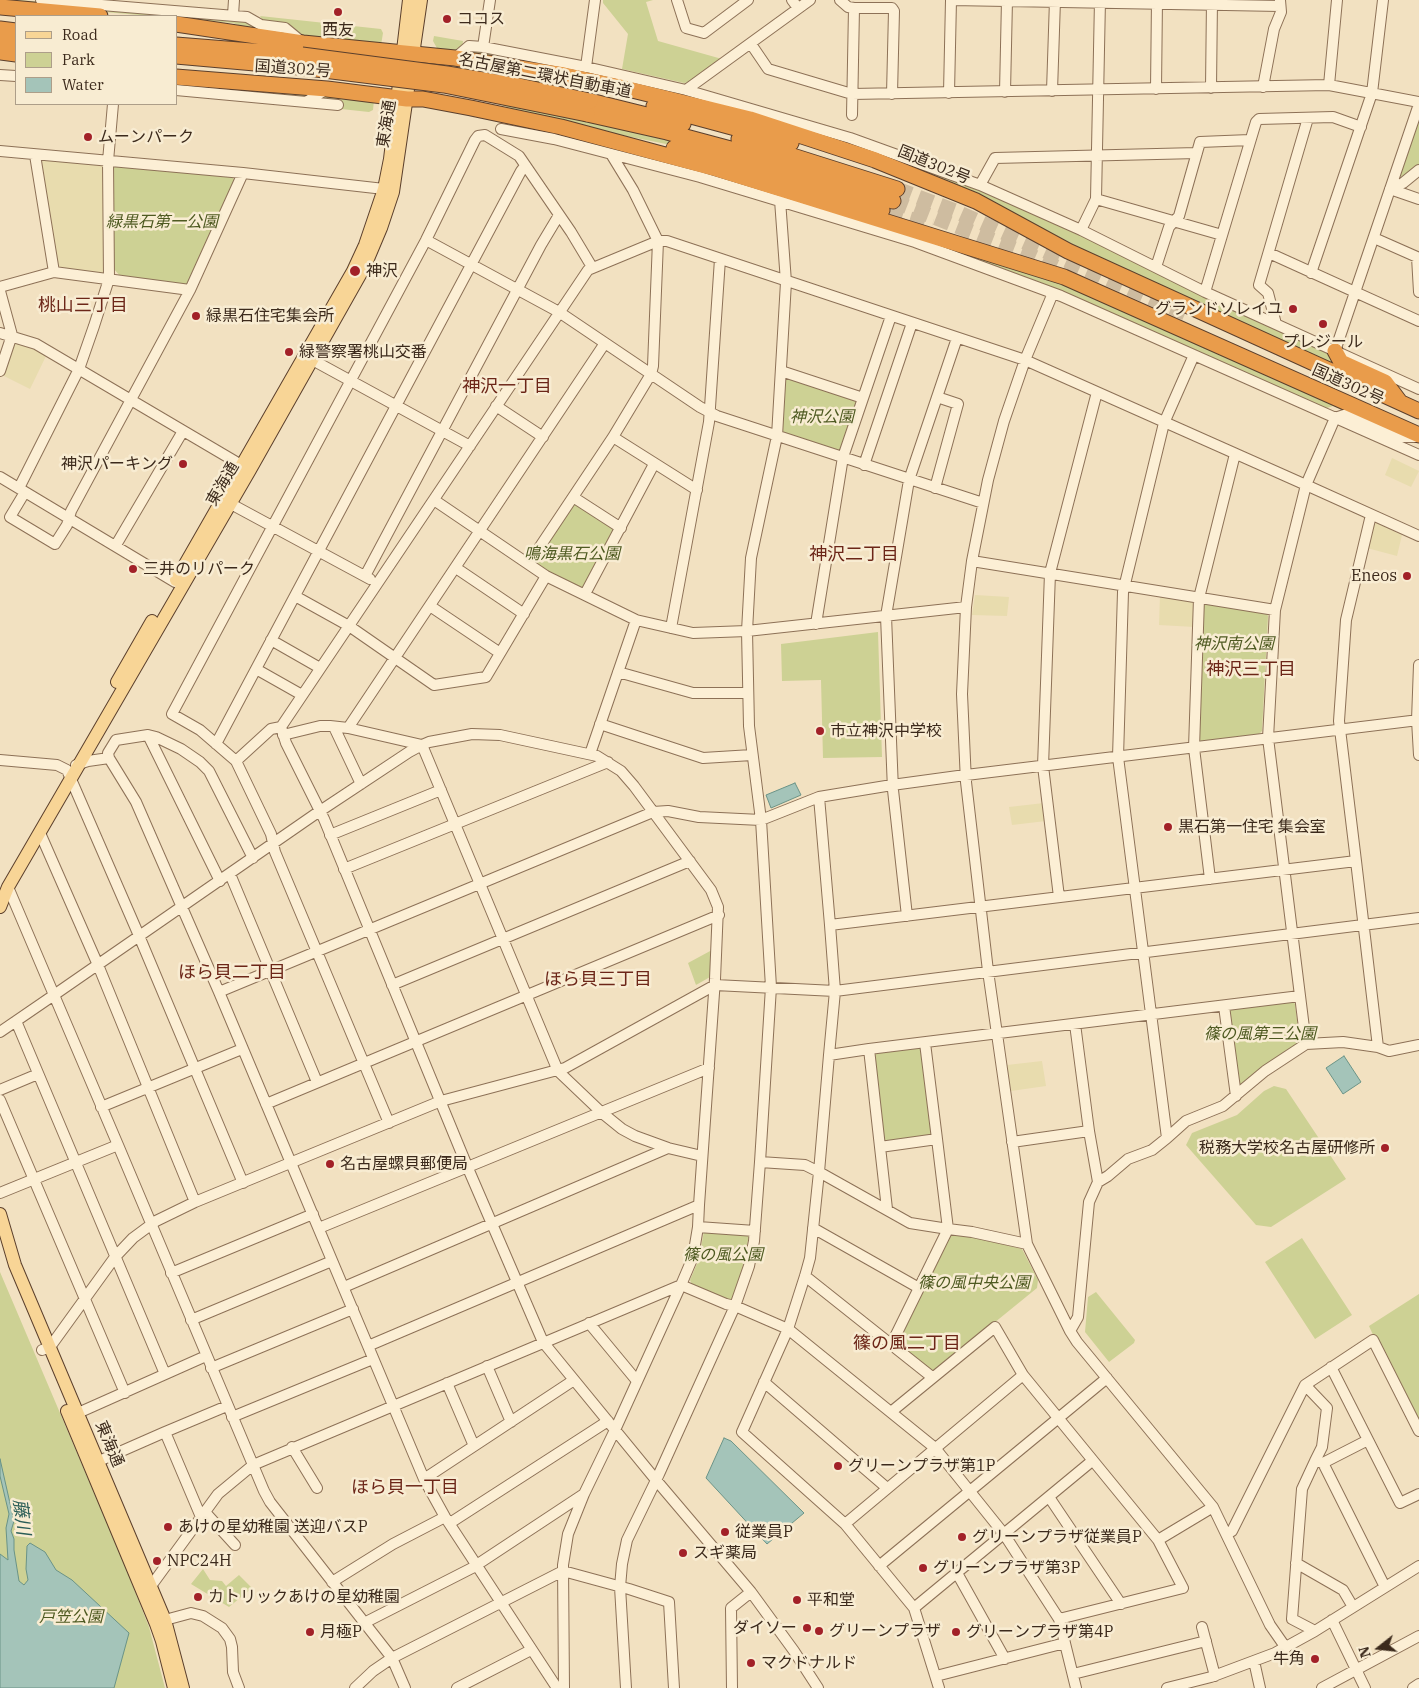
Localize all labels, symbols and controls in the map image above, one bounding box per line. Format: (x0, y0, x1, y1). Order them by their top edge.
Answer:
marker: 西友 (332, 6, 344, 18)
place label: ココス (457, 9, 505, 29)
marker: ココス (441, 13, 453, 25)
legend (15, 15, 178, 105)
place label: 西友 (322, 20, 354, 40)
text: Road (62, 25, 98, 44)
text: Park (62, 50, 95, 69)
street label: 名古屋第二環状自動車道 (457, 50, 633, 102)
street label: 国道302号 (254, 57, 332, 81)
text: Water (62, 75, 104, 94)
street label: 東海通 (374, 99, 400, 149)
place label: ムーンパーク (98, 127, 194, 147)
marker: ムーンパーク (82, 131, 94, 143)
street label: 国道302号 (895, 142, 973, 188)
park label: 緑黒石第一公園 (106, 212, 218, 232)
place label: 神沢 (366, 261, 398, 281)
marker: 神沢 (348, 264, 362, 278)
district label: 桃山三丁目 (38, 295, 128, 317)
place label: グランドソレイユ (1155, 299, 1283, 319)
marker: グランドソレイユ (1287, 303, 1299, 315)
place label: 緑黒石住宅集会所 (206, 306, 334, 326)
marker: 緑黒石住宅集会所 (190, 310, 202, 322)
marker: プレジール (1317, 318, 1329, 330)
place label: プレジール (1283, 332, 1363, 352)
place label: 緑警察署桃山交番 (299, 342, 427, 362)
marker: 緑警察署桃山交番 (283, 346, 295, 358)
street label: 国道302号 (1309, 361, 1387, 409)
district label: 神沢一丁目 (462, 376, 552, 398)
park label: 神沢公園 (790, 407, 854, 427)
place label: 神沢パーキング (61, 454, 173, 474)
marker: 神沢パーキング (177, 458, 189, 470)
street label: 東海通 (203, 458, 243, 510)
park label: 鳴海黒石公園 (524, 544, 620, 564)
district label: 神沢二丁目 (809, 544, 899, 566)
place label: 三井のリパーク (143, 559, 255, 579)
marker: 三井のリパーク (127, 563, 139, 575)
place label: Eneos (1351, 566, 1397, 586)
marker: Eneos (1401, 570, 1413, 582)
park label: 神沢南公園 (1194, 634, 1274, 654)
district label: 神沢三丁目 (1206, 659, 1296, 681)
place label: 市立神沢中学校 (830, 721, 942, 741)
marker: 市立神沢中学校 (814, 725, 826, 737)
place label: 黒石第一住宅 集会室 (1178, 817, 1326, 837)
marker: 黒石第一住宅 集会室 (1162, 821, 1174, 833)
district label: ほら貝二丁目 (178, 962, 286, 984)
district label: ほら貝三丁目 (544, 969, 652, 991)
park label: 篠の風第三公園 (1204, 1024, 1316, 1044)
place label: 税務大学校名古屋研修所 (1199, 1138, 1375, 1158)
marker: 税務大学校名古屋研修所 (1379, 1142, 1391, 1154)
place label: 名古屋螺貝郵便局 (340, 1154, 468, 1174)
marker: 名古屋螺貝郵便局 (324, 1158, 336, 1170)
park label: 篠の風公園 (683, 1245, 763, 1265)
park label: 篠の風中央公園 (918, 1273, 1030, 1293)
district label: 篠の風二丁目 (853, 1333, 961, 1355)
street label: 東海通 (91, 1418, 127, 1470)
place label: グリーンプラザ第1P (848, 1456, 996, 1476)
marker: グリーンプラザ第1P (832, 1460, 844, 1472)
district label: ほら貝一丁目 (351, 1477, 459, 1499)
water label: 藤川 (8, 1498, 34, 1536)
place label: あけの星幼稚園 送迎バスP (178, 1517, 368, 1537)
marker: あけの星幼稚園 送迎バスP (162, 1521, 174, 1533)
place label: 従業員P (735, 1522, 793, 1542)
marker: 従業員P (719, 1526, 731, 1538)
place label: グリーンプラザ従業員P (972, 1527, 1142, 1547)
marker: グリーンプラザ従業員P (956, 1531, 968, 1543)
place label: スギ薬局 (693, 1543, 757, 1563)
marker: スギ薬局 (677, 1547, 689, 1559)
place label: NPC24H (167, 1551, 232, 1571)
marker: NPC24H (151, 1555, 163, 1567)
place label: グリーンプラザ第3P (933, 1558, 1081, 1578)
marker: グリーンプラザ第3P (917, 1562, 929, 1574)
place label: カトリックあけの星幼稚園 (208, 1587, 400, 1607)
place label: 平和堂 (807, 1590, 855, 1610)
marker: カトリックあけの星幼稚園 (192, 1591, 204, 1603)
marker: 平和堂 (791, 1594, 803, 1606)
park label: 戸笠公園 (39, 1607, 103, 1627)
place label: ダイソー (733, 1618, 797, 1638)
place label: グリーンプラザ (829, 1621, 941, 1641)
place label: 月極P (320, 1622, 362, 1642)
marker: ダイソー (801, 1622, 813, 1634)
place label: グリーンプラザ第4P (966, 1622, 1114, 1642)
north arrow (1354, 1623, 1404, 1673)
marker: グリーンプラザ (813, 1625, 825, 1637)
marker: 月極P (304, 1626, 316, 1638)
marker: グリーンプラザ第4P (950, 1626, 962, 1638)
text: N (1354, 1644, 1375, 1660)
place label: 牛角 (1273, 1649, 1305, 1669)
place label: マクドナルド (761, 1653, 857, 1673)
marker: 牛角 (1309, 1653, 1321, 1665)
marker: マクドナルド (745, 1657, 757, 1669)

